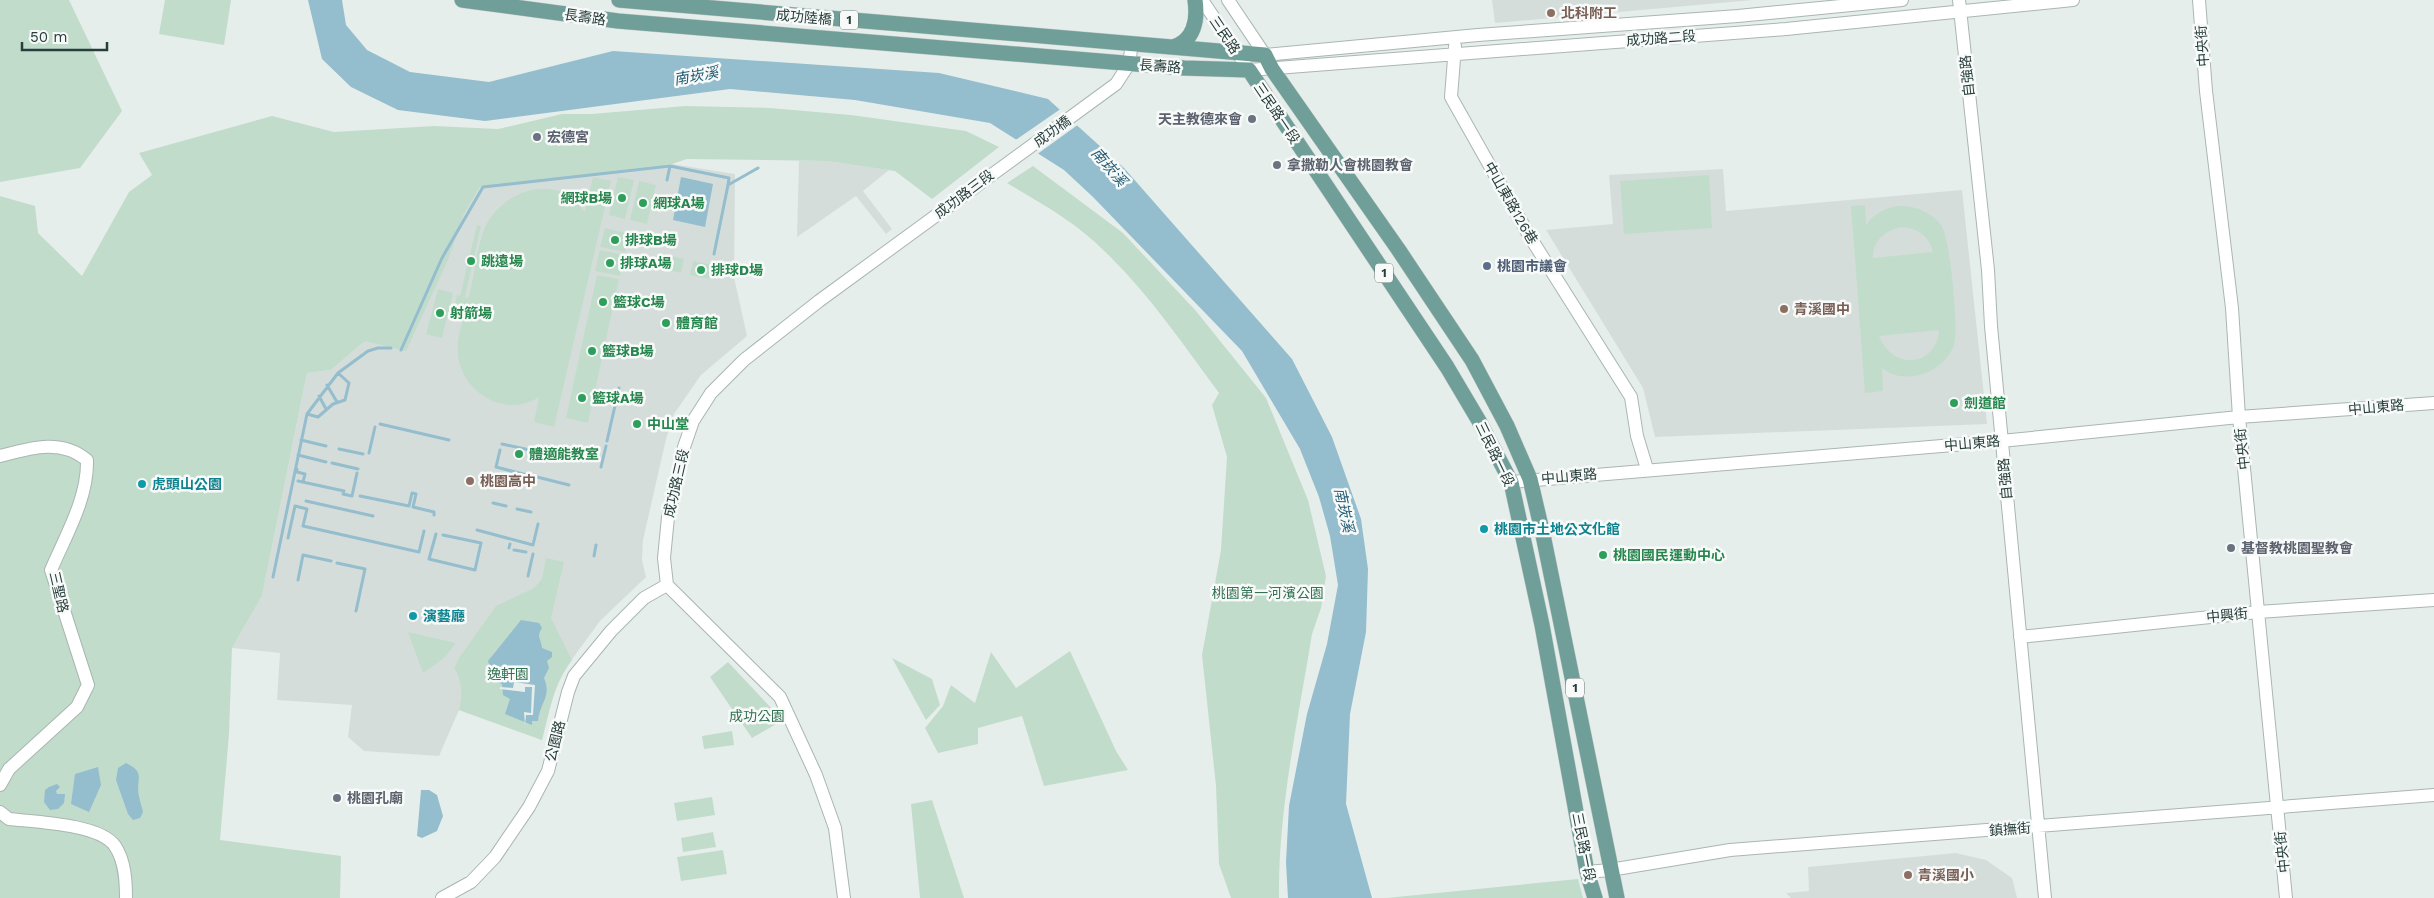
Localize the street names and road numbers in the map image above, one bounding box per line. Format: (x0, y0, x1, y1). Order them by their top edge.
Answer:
street label: 長壽路 (563, 6, 607, 28)
street label: 成功陸橋 (775, 7, 833, 27)
road number: 1 (840, 10, 858, 30)
street label: 三民路 (1207, 13, 1243, 57)
street label: 中央街 (2193, 24, 2211, 68)
street label: 成功路二段 (1626, 28, 1696, 48)
street label: 自強路 (1957, 54, 1977, 98)
street label: 長壽路 (1138, 57, 1182, 75)
street label: 三民路一段 (1251, 80, 1303, 146)
street label: 成功橋 (1030, 112, 1074, 150)
street label: 中山東路126巷 (1481, 159, 1541, 247)
street label: 成功路三段 (931, 167, 997, 221)
road number: 1 (1375, 264, 1393, 282)
street label: 中山東路 (2347, 397, 2405, 417)
street label: 三民路一段 (1472, 419, 1518, 489)
street label: 中央街 (2232, 427, 2252, 471)
street label: 中山東路 (1943, 433, 2001, 453)
street label: 成功路三段 (660, 447, 692, 519)
street label: 自強路 (1995, 457, 2015, 501)
street label: 中山東路 (1540, 466, 1598, 486)
street label: 三聖路 (46, 570, 72, 614)
street label: 中興街 (2205, 605, 2249, 625)
road number: 1 (1566, 678, 1584, 698)
street label: 公園路 (542, 719, 568, 763)
street label: 三民路一段 (1569, 811, 1599, 883)
street label: 鎮撫街 (1988, 820, 2032, 838)
street label: 中央街 (2272, 830, 2292, 874)

